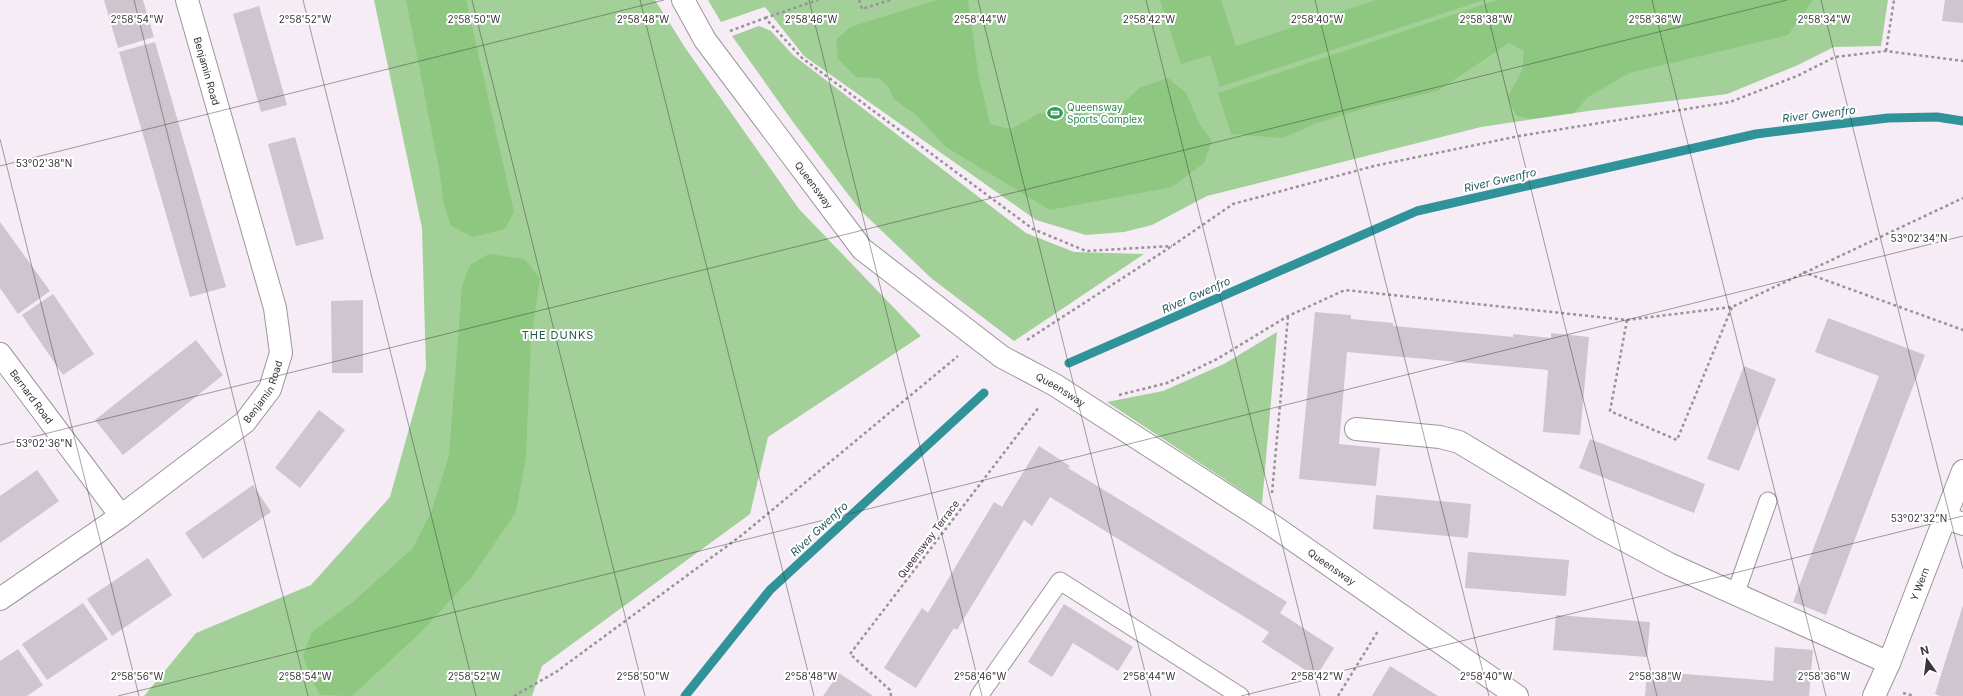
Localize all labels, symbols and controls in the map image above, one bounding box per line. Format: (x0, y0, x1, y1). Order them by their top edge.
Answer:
text: 2°58'54"W (111, 13, 164, 25)
text: 2°58'52"W (279, 13, 331, 25)
text: 2°58'50"W (448, 13, 501, 25)
text: 2°58'48"W (617, 13, 669, 25)
text: 2°58'46"W (785, 13, 837, 25)
text: 2°58'44"W (954, 13, 1007, 25)
text: 2°58'42"W (1123, 13, 1175, 25)
text: 2°58'40"W (1291, 13, 1343, 25)
text: 2°58'38"W (1460, 13, 1513, 25)
text: 2°58'36"W (1629, 13, 1682, 25)
text: 2°58'34"W (1797, 13, 1851, 25)
street label: Benjamin Road (192, 36, 222, 106)
place label: Queensway Sports Complex (1067, 101, 1143, 125)
water label: River Gwenfro (1782, 103, 1857, 125)
sports icon: Queensway Sports Complex (1046, 104, 1064, 122)
text: 53°02'38"N (16, 157, 72, 169)
street label: Queensway (792, 159, 836, 211)
water label: River Gwenfro (1462, 165, 1538, 195)
text: 53°02'34"N (1891, 232, 1947, 244)
water label: River Gwenfro (1159, 273, 1233, 316)
district label: THE DUNKS (522, 328, 594, 342)
street label: Benjamin Road (240, 359, 284, 425)
street label: Bernard Road (8, 367, 56, 426)
street label: Queensway (1034, 370, 1088, 409)
text: 53°02'36"N (16, 437, 72, 449)
street label: Queensway Terrace (895, 497, 961, 580)
water label: River Gwenfro (787, 498, 851, 559)
text: 53°02'32"N (1891, 512, 1947, 524)
street label: Queensway (1305, 546, 1358, 588)
street label: Y Wern (1908, 566, 1931, 602)
north arrow (1907, 640, 1947, 680)
text: N (1919, 642, 1930, 658)
text: 2°58'56"W (111, 670, 163, 682)
text: 2°58'54"W (279, 670, 332, 682)
text: 2°58'52"W (448, 670, 500, 682)
text: 2°58'50"W (617, 670, 670, 682)
text: 2°58'48"W (785, 670, 837, 682)
text: 2°58'46"W (954, 670, 1006, 682)
text: 2°58'44"W (1123, 670, 1176, 682)
text: 2°58'42"W (1291, 670, 1343, 682)
text: 2°58'40"W (1460, 670, 1512, 682)
text: 2°58'38"W (1629, 670, 1682, 682)
text: 2°58'36"W (1798, 670, 1851, 682)

